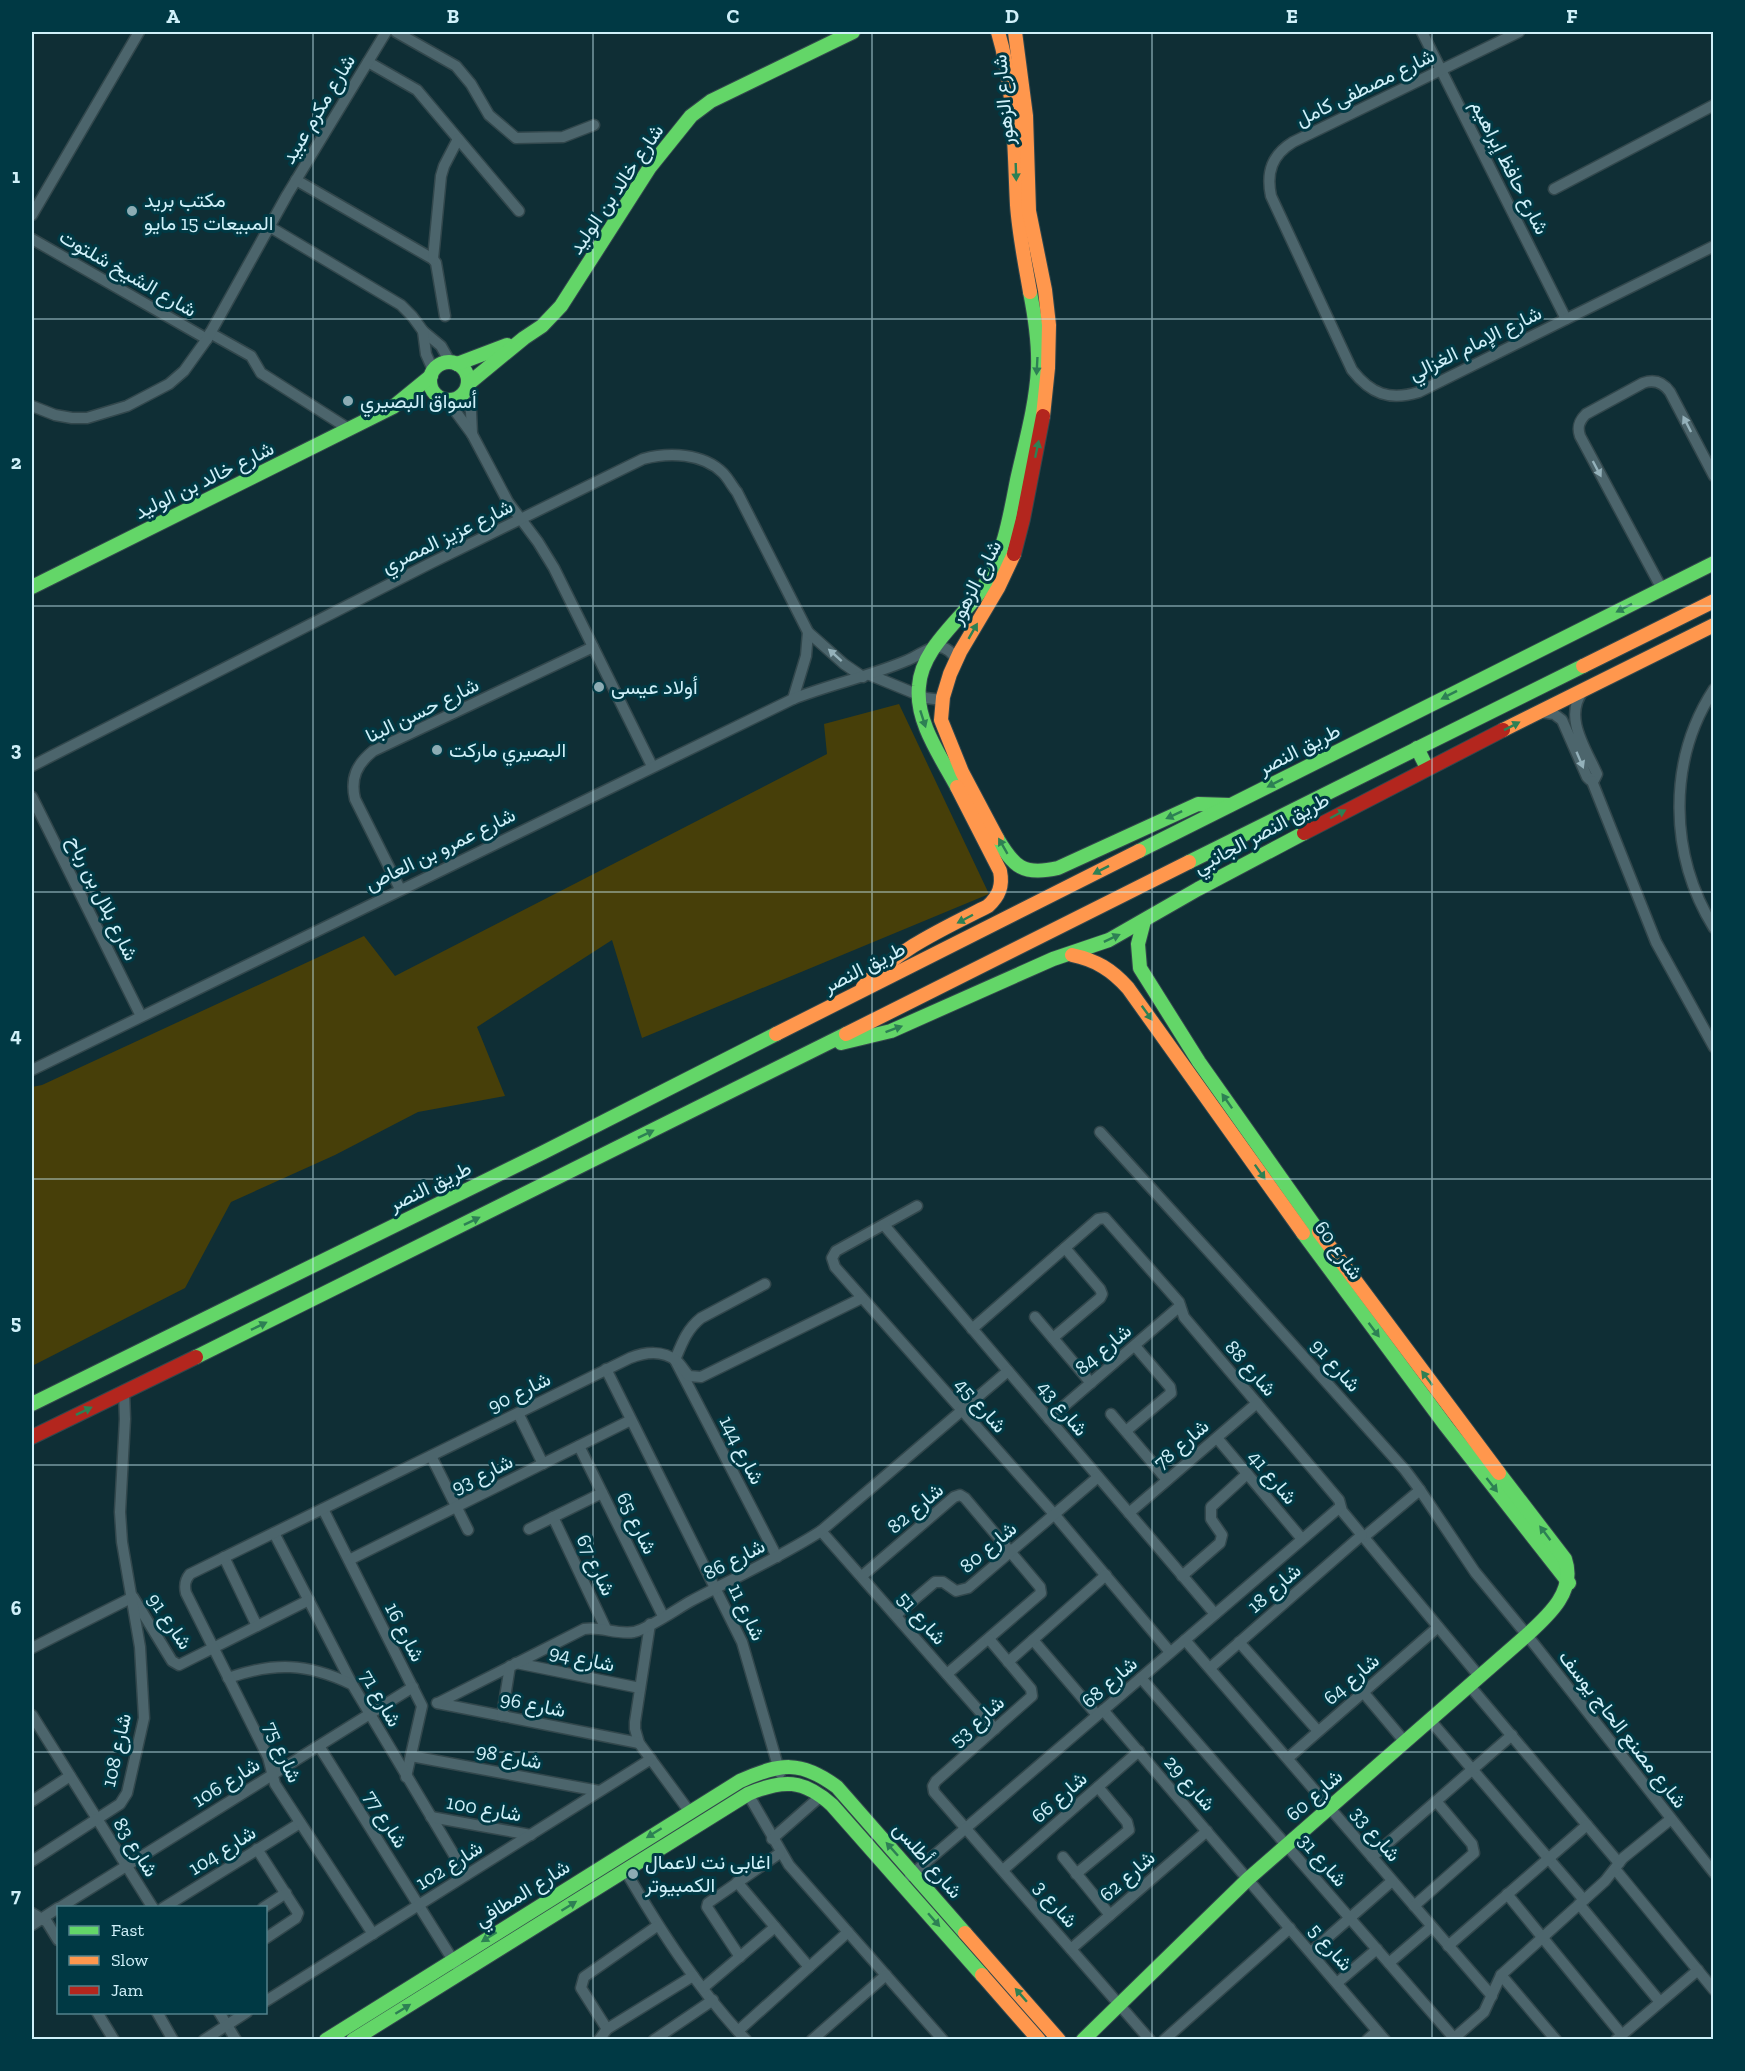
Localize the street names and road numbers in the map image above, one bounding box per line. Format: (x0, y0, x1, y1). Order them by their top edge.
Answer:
street label: شارع مصطفى كامل (1292, 43, 1439, 133)
street label: شارع مكرم عبيد (276, 50, 362, 169)
street label: شارع الزهور (987, 53, 1021, 147)
street label: شارع حافظ إبراهيم (1464, 96, 1554, 239)
street label: شارع خالد بن الوليد (564, 119, 670, 260)
street label: شارع الشيخ شلتوت (54, 224, 201, 324)
street label: شارع الإمام الغزالي (1405, 301, 1547, 390)
street label: شارع خالد بن الوليد (130, 436, 279, 526)
street label: شارع عزيز المصري (377, 494, 519, 583)
street label: شارع الزهور (943, 536, 1008, 630)
street label: شارع حسن البنا (361, 672, 484, 750)
street label: طريق النصر (1253, 718, 1345, 781)
street label: طريق النصر الجانبي (1189, 787, 1335, 883)
street label: شارع عمرو بن العاص (361, 802, 520, 898)
street label: شارع بلال بن رباح (61, 832, 144, 965)
street label: طريق النصر (818, 936, 910, 999)
street label: طريق النصر (384, 1156, 476, 1218)
street label: شارع 60 (1308, 1216, 1368, 1285)
street label: شارع 84 (1070, 1318, 1137, 1381)
street label: شارع 91 (1304, 1334, 1366, 1398)
street label: شارع 88 (1219, 1335, 1282, 1402)
street label: شارع 90 (484, 1367, 555, 1419)
street label: شارع 45 (949, 1373, 1012, 1439)
street label: شارع 43 (1031, 1375, 1093, 1442)
street label: شارع 144 (713, 1412, 769, 1489)
street label: شارع 78 (1148, 1414, 1215, 1476)
street label: شارع 41 (1242, 1445, 1303, 1510)
street label: شارع 93 (447, 1449, 517, 1501)
street label: شارع 82 (882, 1478, 949, 1540)
street label: شارع 65 (610, 1488, 662, 1559)
street label: شارع 80 (955, 1516, 1023, 1579)
street label: شارع 67 (570, 1531, 621, 1600)
street label: شارع 86 (699, 1533, 770, 1586)
street label: شارع 18 (1242, 1558, 1307, 1619)
street label: شارع 11 (722, 1580, 771, 1645)
street label: شارع 51 (891, 1586, 952, 1651)
street label: شارع 91 (141, 1588, 198, 1655)
street label: شارع 16 (378, 1598, 430, 1666)
street label: شارع 94 (547, 1639, 617, 1679)
street label: شارع مصنع الحاج يوسف (1552, 1645, 1692, 1814)
street label: شارع 64 (1318, 1648, 1385, 1711)
street label: شارع 68 (1076, 1651, 1143, 1714)
street label: شارع 71 (353, 1665, 407, 1732)
street label: شارع 96 (498, 1686, 568, 1724)
street label: شارع 53 (945, 1690, 1010, 1753)
street label: شارع 108 (96, 1711, 138, 1790)
street label: شارع 75 (257, 1718, 307, 1787)
street label: شارع 98 (474, 1738, 544, 1776)
street label: شارع 29 (1158, 1750, 1221, 1817)
street label: شارع 106 (188, 1752, 265, 1814)
street label: شارع 60 (1281, 1764, 1348, 1828)
street label: شارع 66 (1026, 1766, 1093, 1829)
street label: شارع 77 (357, 1786, 413, 1853)
street label: شارع 100 (444, 1790, 523, 1828)
street label: شارع 33 (1345, 1802, 1406, 1868)
street label: شارع 83 (107, 1813, 163, 1882)
street label: شارع أطلس (887, 1817, 968, 1904)
street label: شارع 104 (184, 1820, 261, 1882)
street label: شارع 31 (1292, 1829, 1352, 1893)
street label: شارع 102 (411, 1835, 488, 1897)
street label: شارع 62 (1094, 1845, 1161, 1908)
street label: شارع المطافي (470, 1854, 577, 1936)
street label: شارع 3 (1028, 1876, 1083, 1934)
street label: شارع 5 (1302, 1918, 1358, 1977)

